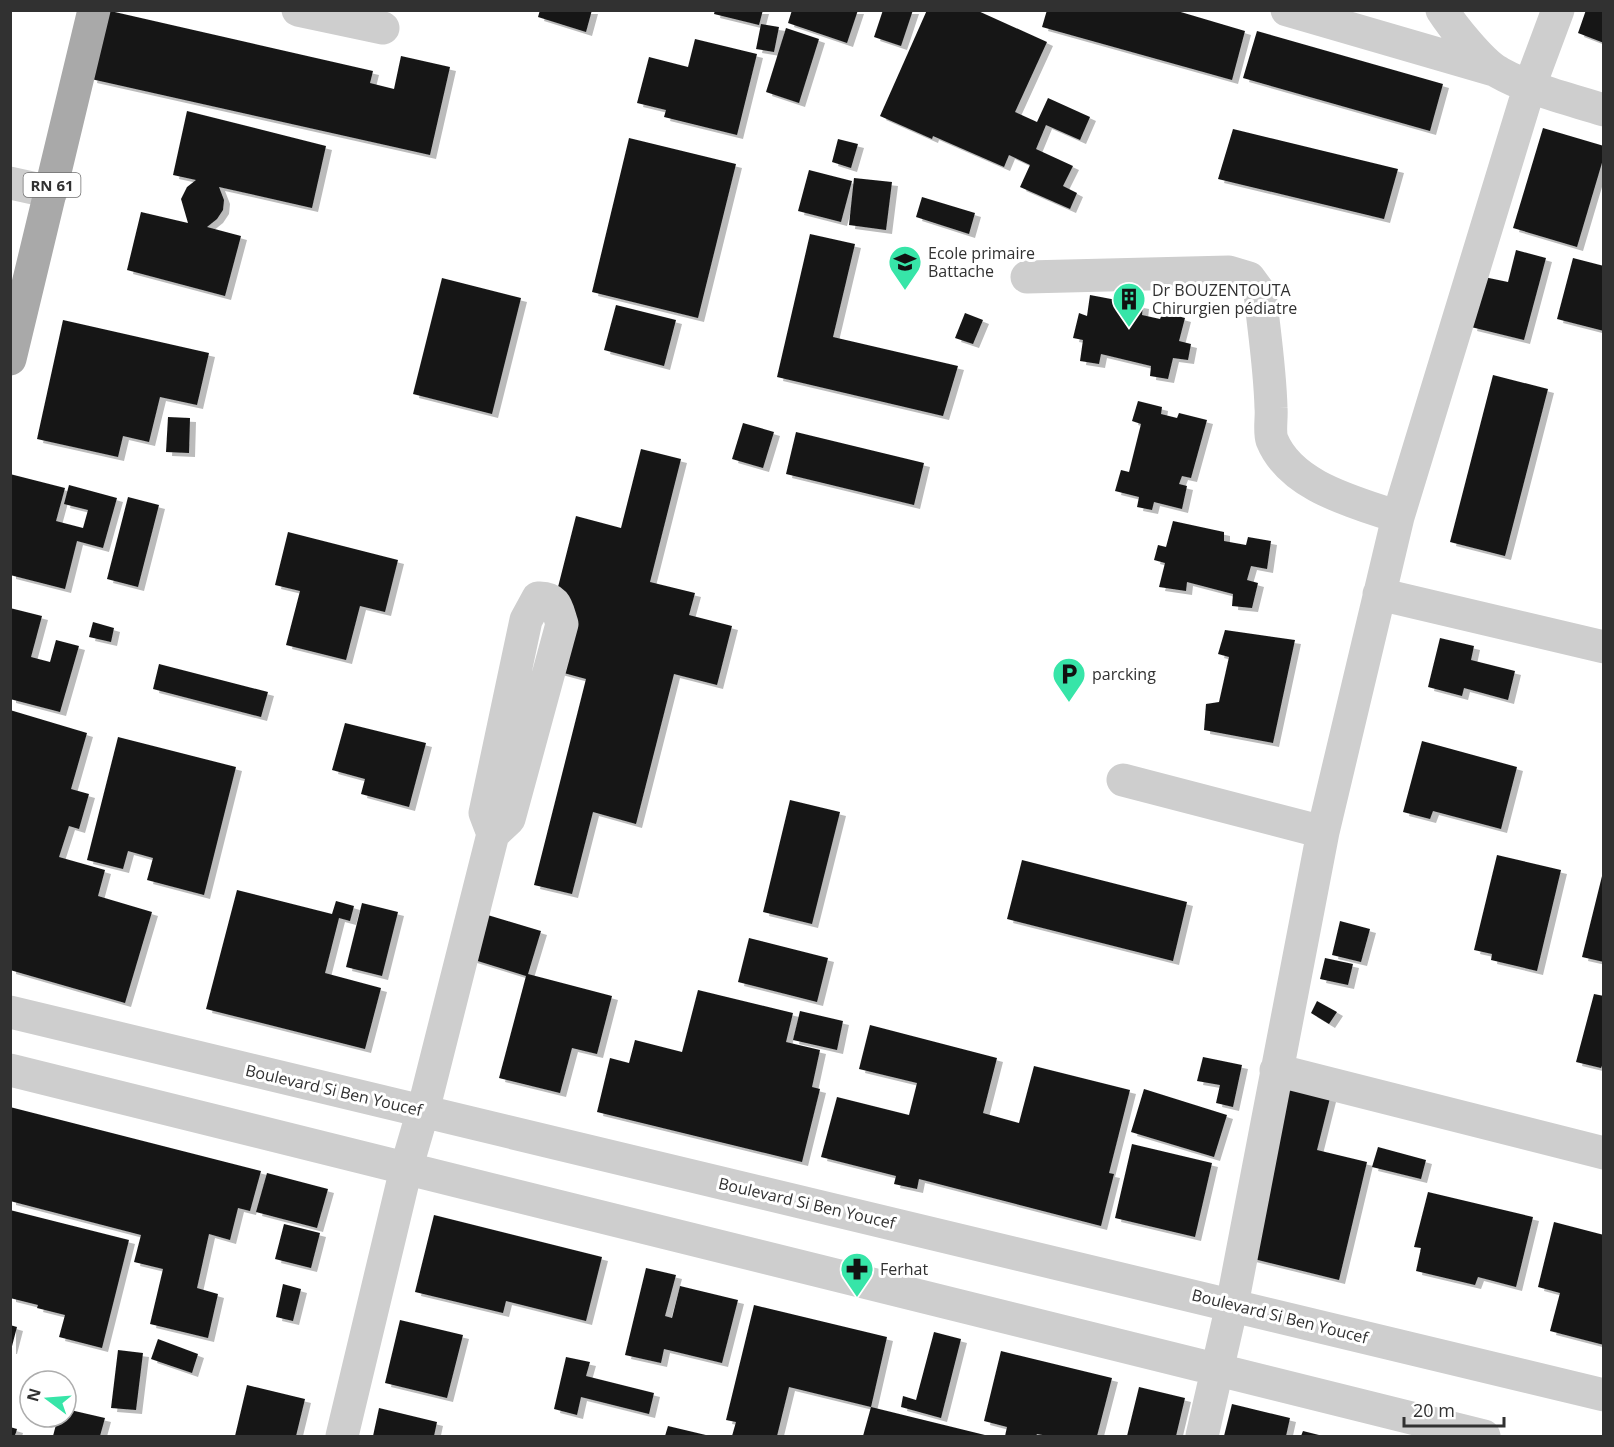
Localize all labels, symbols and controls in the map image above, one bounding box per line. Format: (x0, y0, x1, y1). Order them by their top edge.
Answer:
road number: RN 61 (23, 173, 80, 197)
place label: Ecole primaire Battache (928, 242, 1035, 282)
school or university icon: Ecole primaire Battache (887, 244, 923, 291)
place label: Dr BOUZENTOUTA Chirurgien pédiatre (1152, 279, 1297, 319)
building icon: Dr BOUZENTOUTA Chirurgien pédiatre (1111, 281, 1147, 328)
parking icon: parcking (1051, 656, 1087, 703)
place label: parcking (1092, 663, 1156, 685)
street label: Boulevard Si Ben Youcef (243, 1059, 426, 1121)
street label: Boulevard Si Ben Youcef (716, 1172, 899, 1234)
pharmacy icon: Ferhat (839, 1251, 875, 1298)
place label: Ferhat (880, 1258, 928, 1280)
street label: Boulevard Si Ben Youcef (1190, 1283, 1372, 1349)
north arrow (18, 1369, 78, 1429)
text: N (21, 1386, 46, 1404)
scale bar (1404, 1390, 1504, 1428)
text: 20 m (1413, 1398, 1455, 1422)

